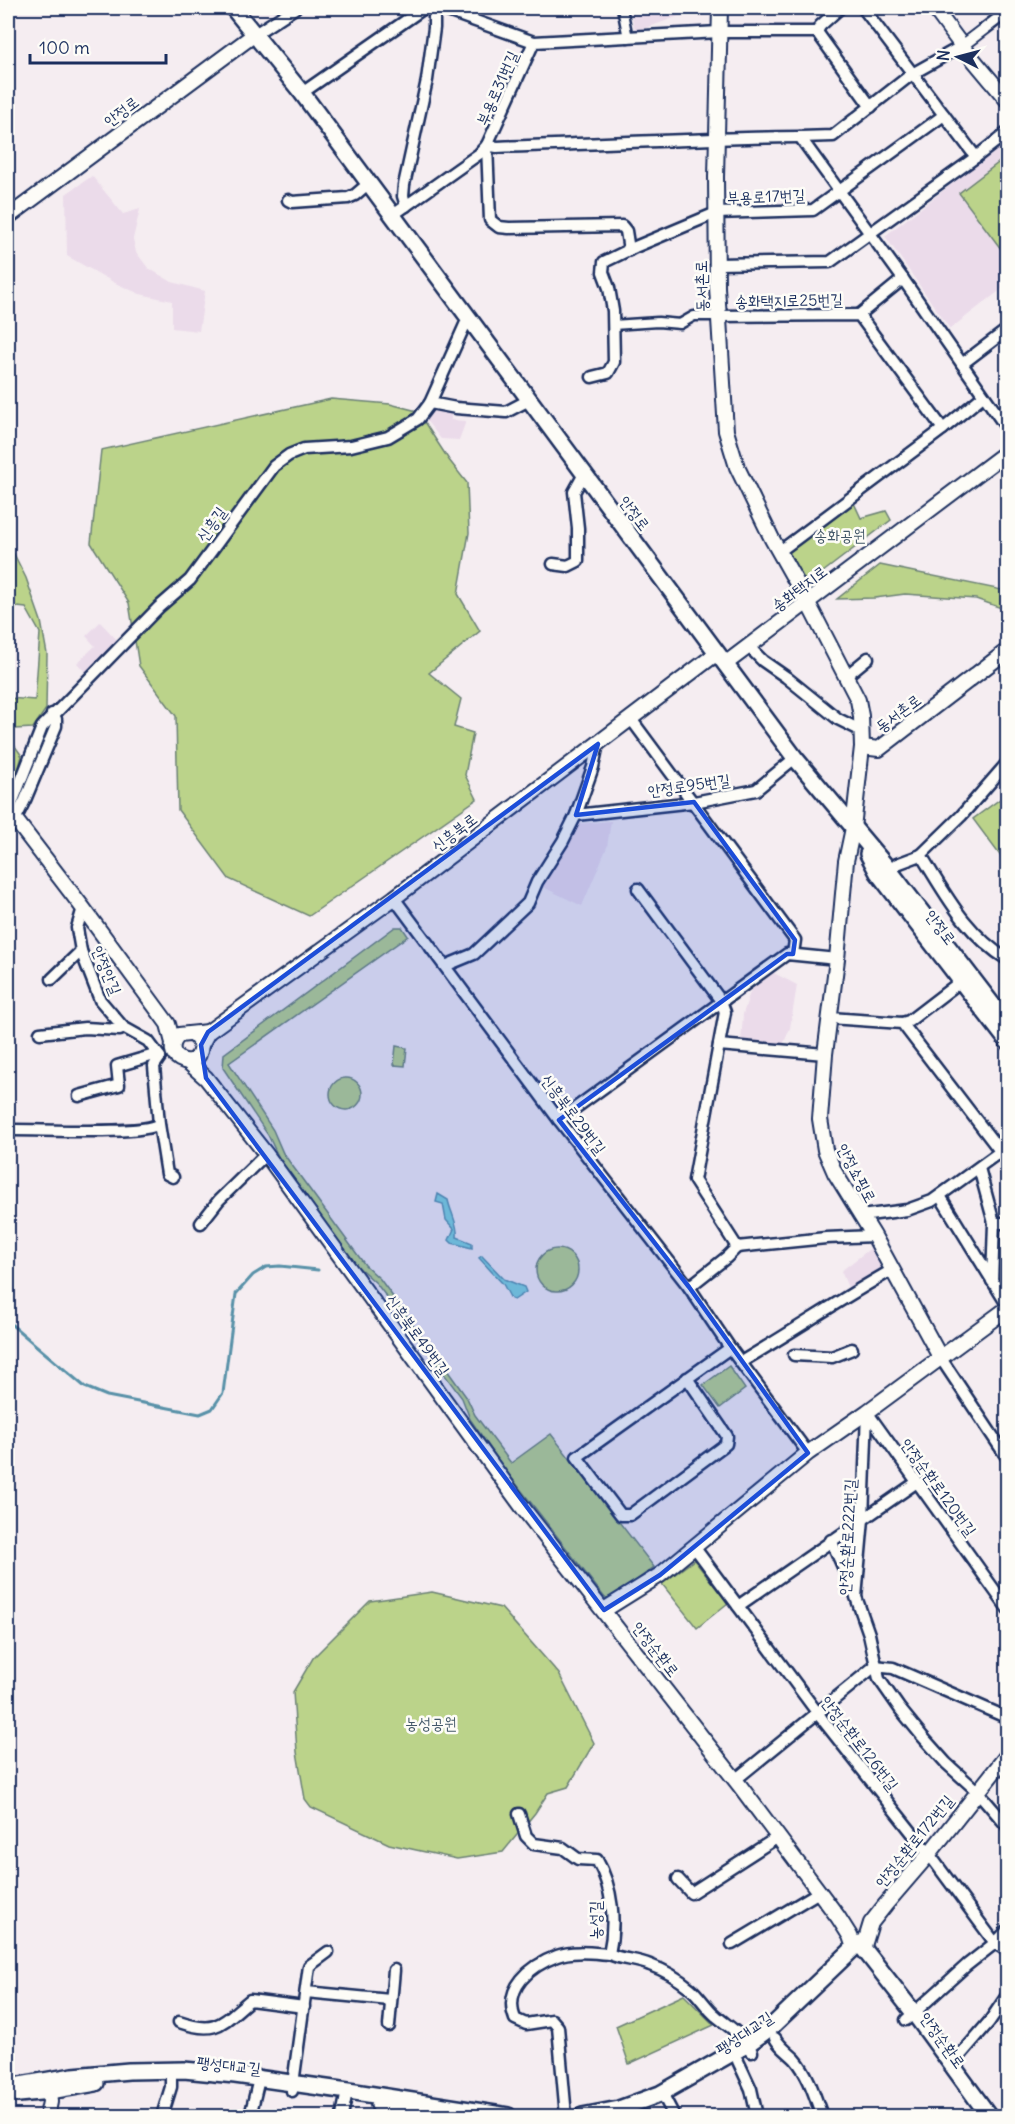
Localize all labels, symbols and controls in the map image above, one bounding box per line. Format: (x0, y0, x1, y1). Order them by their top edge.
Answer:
scale bar (30, 27, 166, 65)
north arrow (928, 27, 988, 87)
text: 100 m (39, 36, 90, 59)
street label: 부용로31번길 (472, 47, 522, 128)
text: N (933, 49, 954, 62)
street label: 안정로 (100, 91, 142, 131)
street label: 부용로17번길 (726, 185, 806, 207)
street label: 동서촌로 (691, 260, 711, 312)
street label: 송화택지로25번길 (735, 289, 843, 311)
street label: 안정로 (615, 492, 655, 534)
street label: 신흥길 (192, 502, 230, 546)
park label: 송화공원 (814, 525, 866, 545)
street label: 송화택지로 (767, 561, 831, 615)
street label: 동서촌로 (871, 690, 925, 736)
street label: 안정로95번길 (647, 769, 731, 801)
street label: 신흥북로 (427, 809, 481, 855)
street label: 안정로 (921, 906, 961, 948)
street label: 안정안길 (88, 942, 126, 998)
street label: 신흥북로29번길 (537, 1070, 611, 1158)
street label: 안정쇼핑로 (833, 1140, 881, 1206)
street label: 신흥북로49번길 (382, 1290, 454, 1380)
street label: 안정순환로120번길 (897, 1434, 981, 1540)
street label: 안정순환로222번길 (834, 1478, 860, 1596)
street label: 안정순환로 (628, 1617, 684, 1681)
street label: 안정순환로126번길 (817, 1692, 903, 1794)
park label: 농성공원 (405, 1713, 457, 1733)
street label: 안정순환로172번길 (871, 1791, 957, 1891)
street label: 농성길 (585, 1901, 605, 1939)
street label: 팽성대교길 (712, 2007, 776, 2059)
street label: 안정순환로 (916, 2008, 970, 2072)
street label: 팽성대교길 (196, 2052, 262, 2078)

